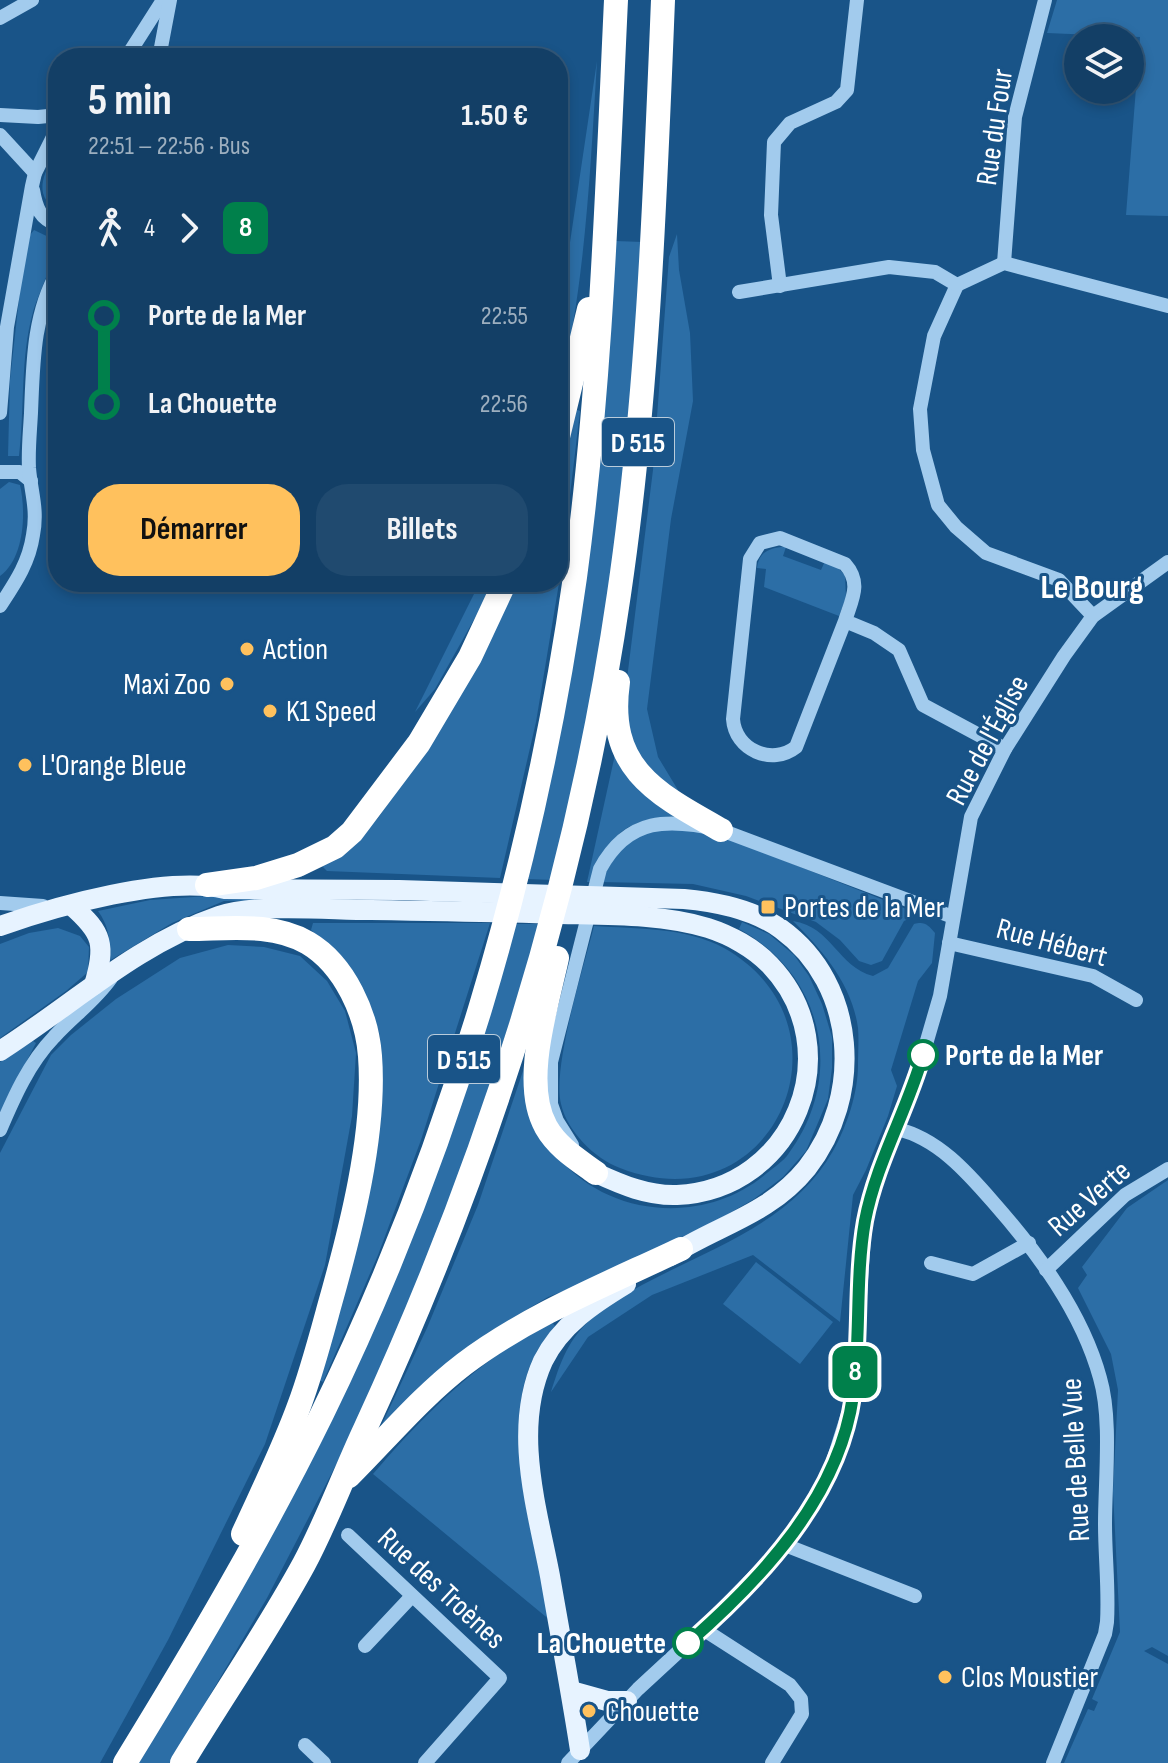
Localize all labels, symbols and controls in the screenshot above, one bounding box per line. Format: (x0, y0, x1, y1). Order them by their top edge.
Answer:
map controls (1064, 24, 1144, 104)
button: layers (1064, 24, 1144, 104)
street label: Rue du Four (969, 66, 1021, 188)
text: 5 min (88, 74, 172, 127)
text: 1.50 € (461, 98, 528, 134)
text: 22:51 – 22:56 · Bus (88, 131, 250, 162)
icon: walk (88, 206, 132, 250)
icon: forward (167, 206, 211, 250)
text: 8 (239, 211, 252, 244)
text: 4 (144, 213, 155, 244)
text: Porte de la Mer (148, 298, 306, 334)
text: 22:55 (481, 301, 528, 332)
text: La Chouette (148, 386, 277, 422)
text: 22:56 (480, 389, 528, 420)
road number: D 515 (602, 418, 674, 466)
button: Démarrer (88, 484, 300, 576)
button: Billets (316, 484, 528, 576)
district label: Le Bourg (1041, 567, 1143, 608)
place label: Action (262, 632, 328, 668)
marker: Action (238, 640, 256, 658)
place label: Maxi Zoo (123, 667, 211, 703)
street label: Rue de l'Église (939, 669, 1037, 812)
marker: Maxi Zoo (218, 675, 236, 693)
place label: K1 Speed (286, 694, 377, 730)
marker: K1 Speed (261, 702, 279, 720)
place label: L'Orange Bleue (41, 748, 187, 784)
marker: L'Orange Bleue (16, 756, 34, 774)
place label: Portes de la Mer (784, 890, 945, 926)
marker: Portes de la Mer (759, 898, 777, 916)
street label: Rue Hébert (992, 911, 1111, 975)
road number: D 515 (428, 1035, 500, 1083)
place label: Porte de la Mer (945, 1038, 1103, 1074)
marker: Porte de la Mer (908, 1040, 938, 1070)
street label: Rue Verte (1041, 1153, 1138, 1244)
line badge: 8 (829, 1346, 881, 1398)
text: 8 (848, 1355, 862, 1388)
street label: Rue de Belle Vue (1054, 1377, 1098, 1543)
street label: Rue des Troènes (370, 1520, 513, 1657)
place label: La Chouette (537, 1626, 666, 1662)
marker: La Chouette (673, 1628, 703, 1658)
place label: Clos Moustier (961, 1660, 1098, 1696)
marker: Clos Moustier (936, 1668, 954, 1686)
place label: Chouette (605, 1694, 699, 1730)
marker: Chouette (580, 1702, 598, 1720)

